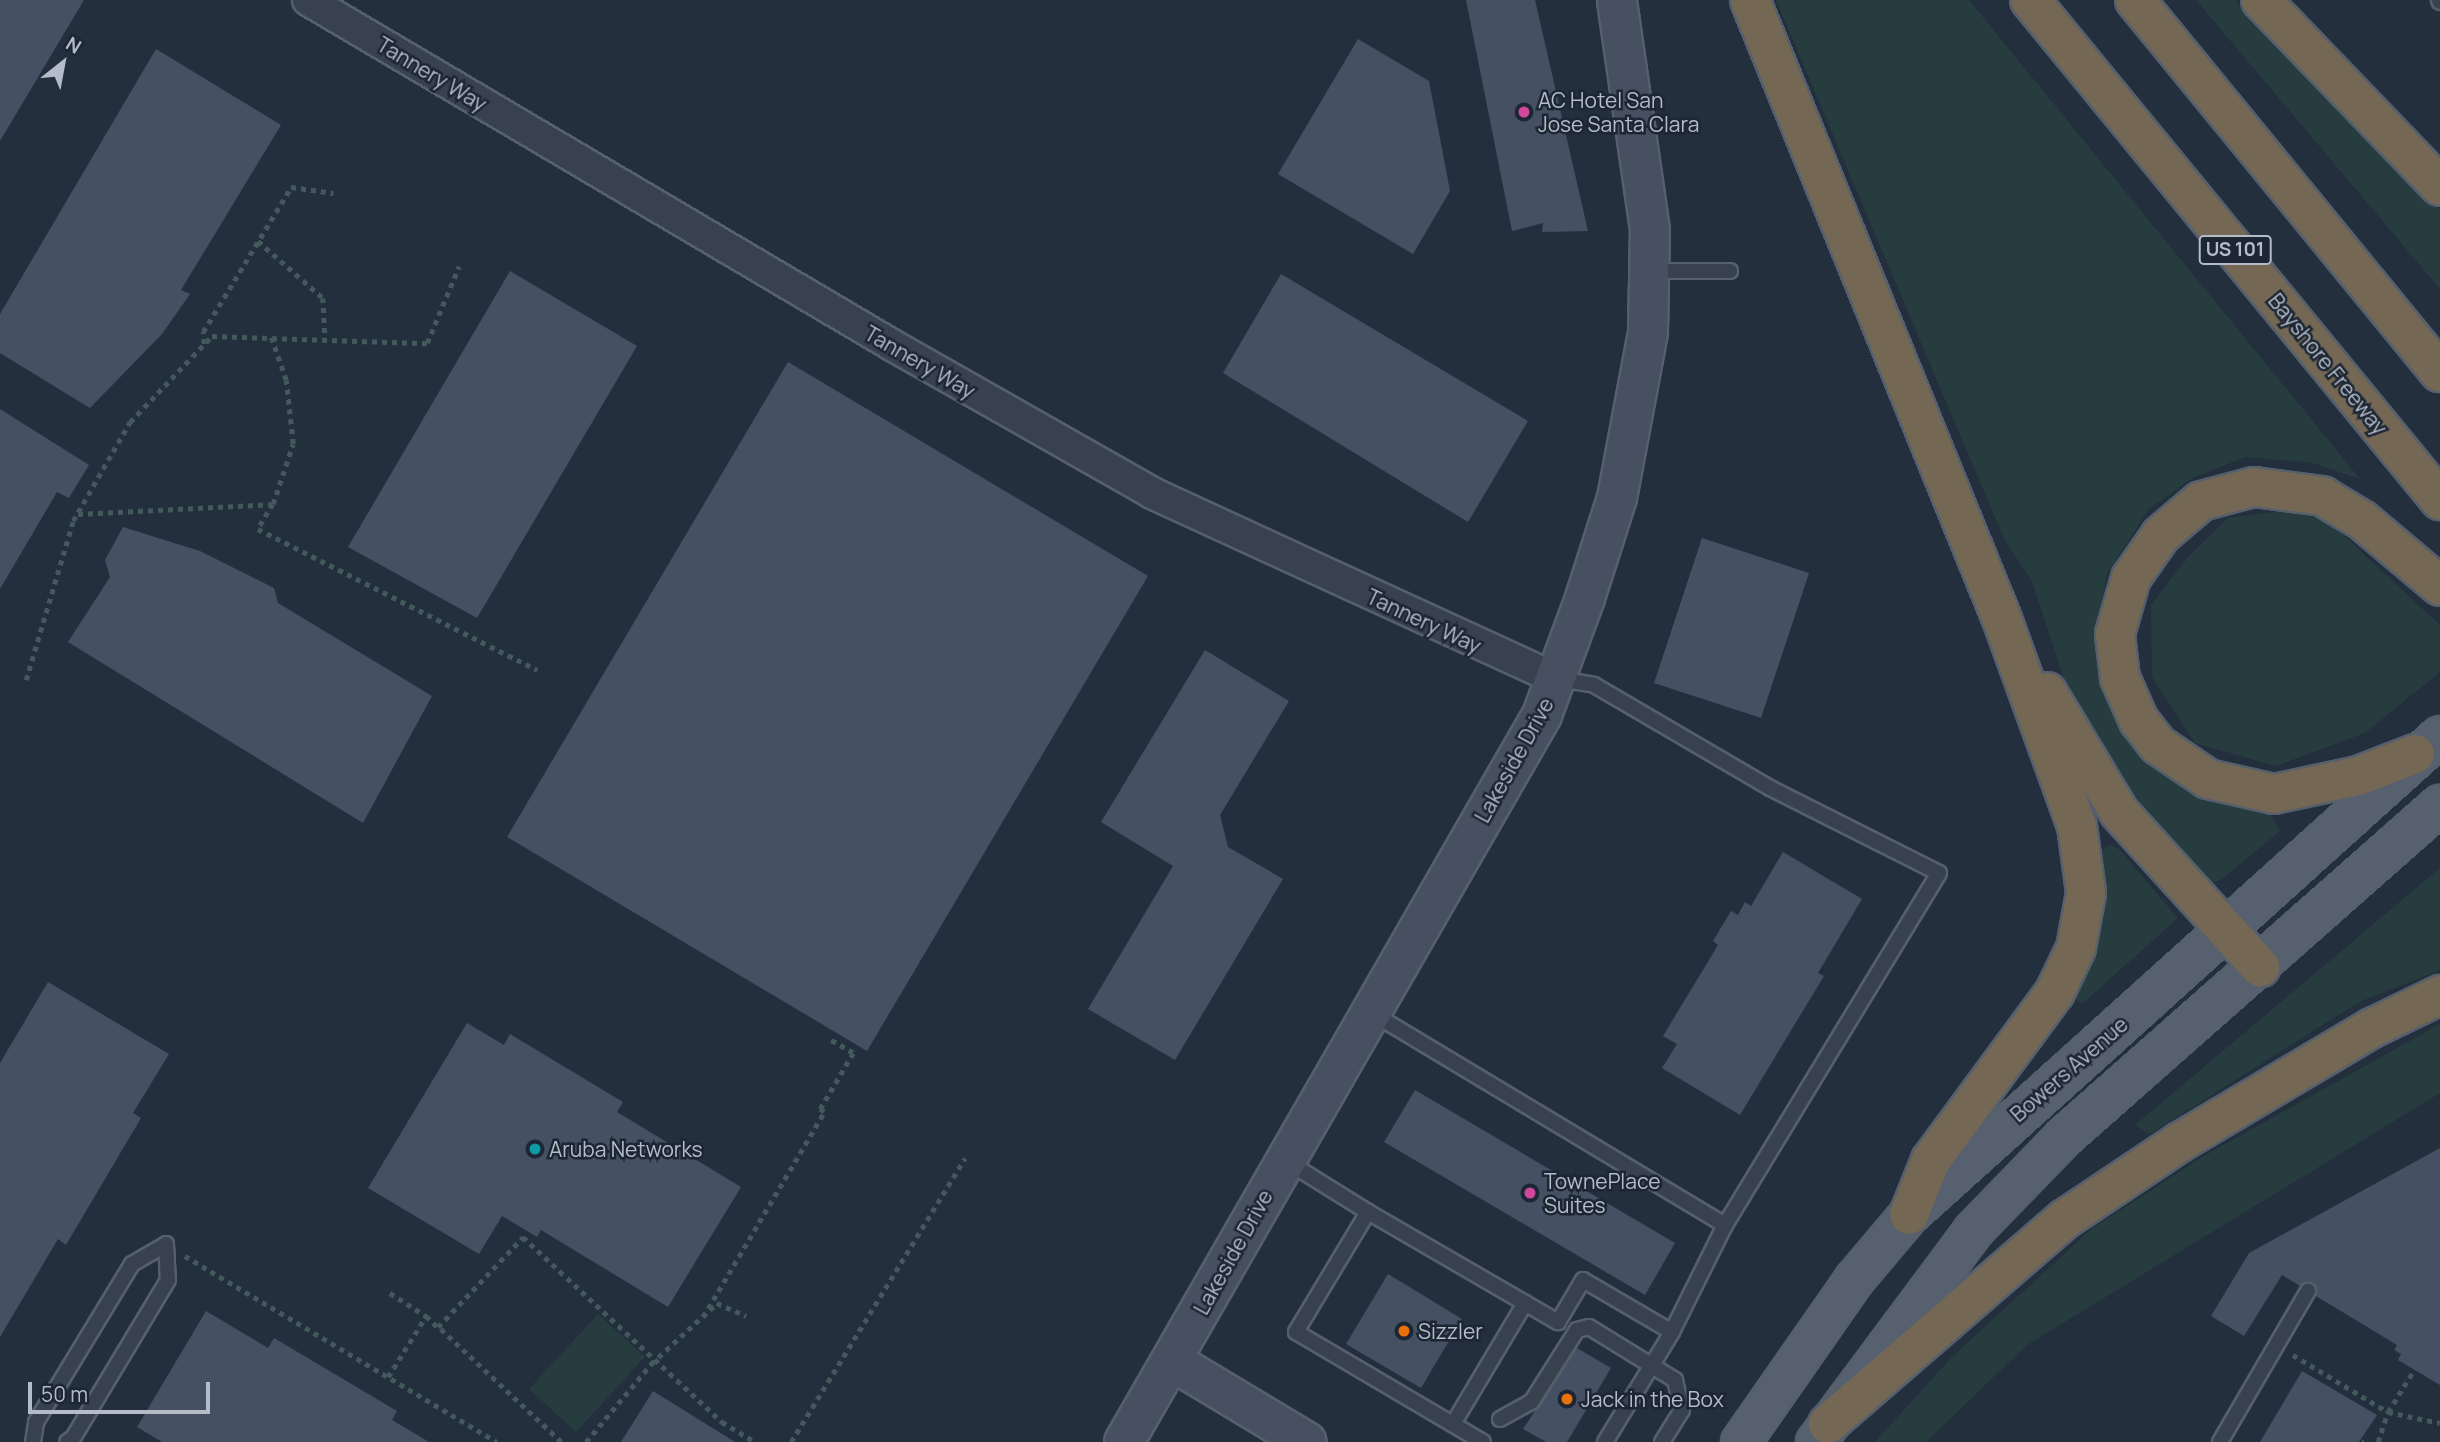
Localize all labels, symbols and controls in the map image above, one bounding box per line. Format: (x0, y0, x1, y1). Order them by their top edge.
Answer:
north arrow (28, 28, 98, 98)
text: N (61, 30, 86, 60)
street label: Tannery Way (373, 31, 491, 117)
place label: AC Hotel San Jose Santa Clara (1538, 87, 1699, 137)
marker: AC Hotel San Jose Santa Clara (1516, 104, 1532, 120)
road number: US 101 (2198, 234, 2272, 266)
street label: Bayshore Freeway (2263, 288, 2393, 440)
street label: Tannery Way (860, 320, 980, 404)
street label: Tannery Way (1363, 584, 1485, 658)
street label: Lakeside Drive (1469, 693, 1559, 827)
street label: Bowers Avenue (2005, 1011, 2133, 1127)
place label: Aruba Networks (549, 1136, 703, 1162)
marker: Aruba Networks (527, 1141, 543, 1157)
place label: TownePlace Suites (1544, 1168, 1660, 1218)
street label: Lakeside Drive (1188, 1185, 1278, 1319)
marker: TownePlace Suites (1522, 1185, 1538, 1201)
place label: Sizzler (1418, 1318, 1483, 1344)
marker: Sizzler (1396, 1323, 1412, 1339)
scale bar (32, 1368, 214, 1412)
text: 50 m (41, 1380, 88, 1408)
place label: Jack in the Box (1581, 1386, 1724, 1412)
marker: Jack in the Box (1559, 1391, 1575, 1407)

